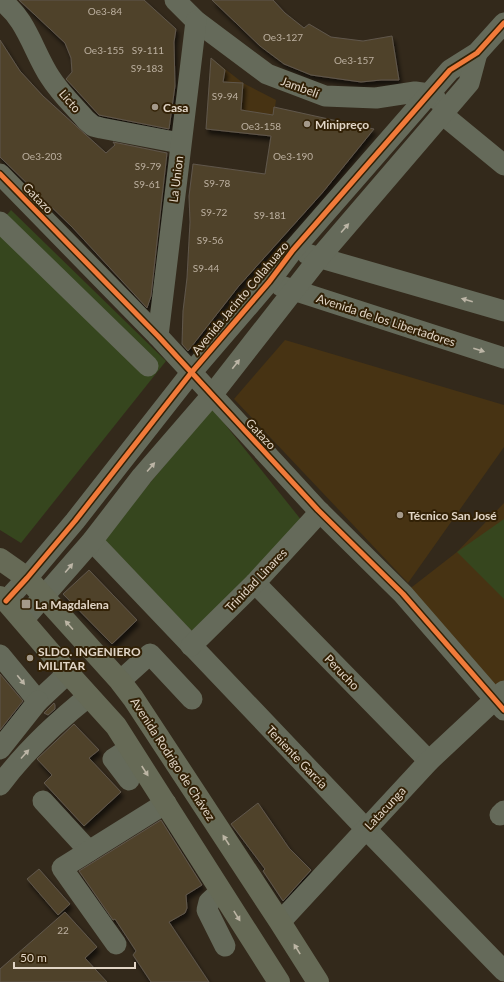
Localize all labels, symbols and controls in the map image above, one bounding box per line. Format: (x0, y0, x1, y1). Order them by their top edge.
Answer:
house number: Oe3-84 (88, 5, 122, 17)
house number: Oe3-127 (263, 31, 303, 43)
house number: Oe3-155 (84, 44, 124, 56)
house number: S9-111 (132, 44, 164, 56)
house number: Oe3-157 (334, 54, 374, 66)
house number: S9-183 (131, 62, 163, 74)
street label: Jambelí (279, 73, 322, 101)
street label: Licto (56, 86, 84, 116)
house number: S9-94 (212, 90, 238, 102)
place label: Casa (163, 100, 188, 115)
marker: Casa (150, 102, 160, 112)
place label: Minipreço (315, 117, 369, 132)
marker: Minipreço (302, 119, 312, 129)
house number: Oe3-158 (241, 120, 281, 132)
house number: Oe3-203 (22, 150, 62, 162)
house number: Oe3-190 (273, 150, 313, 162)
street label: La Union (166, 155, 186, 203)
house number: S9-79 (135, 160, 161, 172)
house number: S9-78 (204, 177, 230, 189)
house number: S9-61 (134, 178, 160, 190)
street label: Gatazo (20, 179, 56, 217)
house number: S9-72 (201, 206, 227, 218)
house number: S9-181 (254, 209, 286, 221)
one-way arrow (340, 223, 349, 233)
house number: S9-56 (197, 234, 223, 246)
street label: Avenida Jacinto Collahuazo (188, 238, 292, 358)
house number: S9-44 (193, 262, 219, 274)
street label: Avenida de los Libertadores (315, 290, 457, 350)
one-way arrow (460, 297, 472, 303)
one-way arrow (473, 347, 485, 353)
one-way arrow (231, 359, 240, 370)
street label: Gatazo (243, 415, 279, 453)
one-way arrow (146, 461, 155, 472)
place label: Técnico San José (408, 508, 497, 523)
marker: Técnico San José (395, 510, 405, 520)
street label: Trinidad Linares (222, 545, 290, 615)
one-way arrow (65, 563, 74, 573)
place label: La Magdalena (35, 597, 109, 612)
marker: La Magdalena (20, 598, 32, 610)
one-way arrow (64, 620, 74, 630)
place label: SLDO. INGENIERO MILITAR (38, 644, 141, 673)
street label: Perucho (321, 651, 363, 693)
marker: SLDO. INGENIERO MILITAR (25, 653, 35, 663)
one-way arrow (17, 675, 26, 686)
street label: Avenida Rodrigo de Chávez (128, 695, 219, 824)
street label: Teniente García (263, 722, 331, 792)
one-way arrow (20, 749, 29, 760)
one-way arrow (141, 766, 149, 776)
street label: Latacunga (361, 783, 409, 833)
one-way arrow (223, 834, 230, 846)
one-way arrow (233, 911, 241, 921)
house number: 22 (57, 924, 69, 936)
scale bar (14, 944, 135, 970)
one-way arrow (293, 944, 301, 954)
text: 50 m (20, 950, 47, 965)

